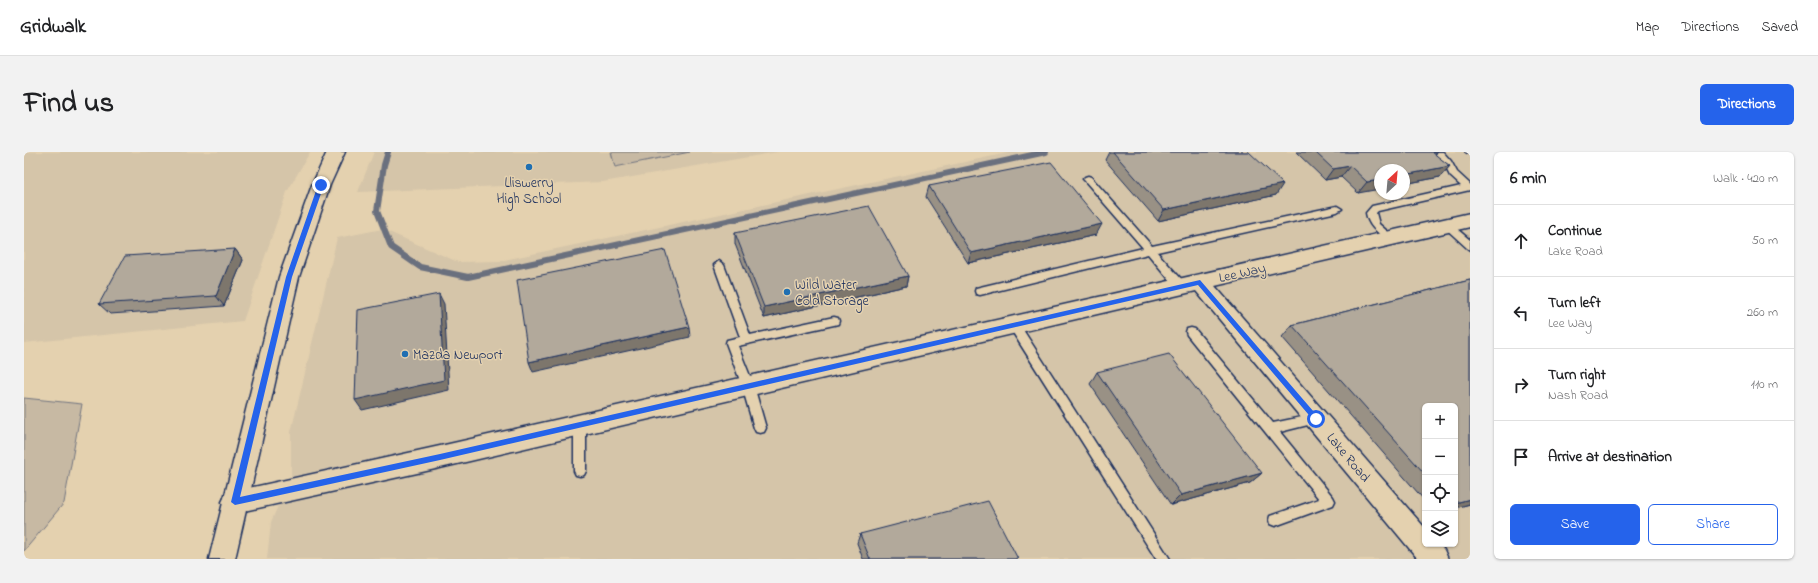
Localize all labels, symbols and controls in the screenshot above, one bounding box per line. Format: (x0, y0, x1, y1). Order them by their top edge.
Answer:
text: Gridwalk (20, 14, 86, 41)
text: Map (1636, 17, 1659, 38)
text: Directions (1681, 17, 1739, 38)
text: Saved (1761, 17, 1798, 38)
text: Find us (24, 84, 114, 125)
button: Directions (1700, 84, 1794, 125)
marker: Lliswerry High School (524, 162, 534, 172)
north arrow (1374, 164, 1410, 200)
text: 6 min (1510, 166, 1546, 191)
text: Walk · 420 m (1713, 169, 1778, 188)
place label: Lliswerry High School (497, 173, 561, 211)
route end (312, 176, 330, 194)
text: Continue (1548, 220, 1602, 242)
icon: ahead (1510, 230, 1532, 252)
text: 50 m (1752, 231, 1778, 250)
text: Lake Road (1548, 242, 1603, 261)
street label: Lee Way (1217, 258, 1268, 290)
place label: Wild Water Cold Storage (795, 275, 869, 313)
marker: Wild Water Cold Storage (782, 287, 792, 297)
text: Turn left (1548, 292, 1601, 314)
icon: left (1510, 302, 1532, 324)
text: 260 m (1747, 303, 1778, 322)
text: Lee Way (1548, 314, 1592, 333)
place label: Mazda Newport (413, 345, 503, 366)
marker: Mazda Newport (400, 349, 410, 359)
text: Turn right (1548, 364, 1606, 386)
icon: right (1510, 374, 1532, 396)
text: 110 m (1751, 375, 1778, 394)
text: Nash Road (1548, 386, 1608, 405)
map controls (1422, 403, 1458, 547)
button: + (1422, 403, 1458, 439)
route start (1307, 410, 1325, 428)
street label: Lake Road (1321, 429, 1375, 487)
button: − (1422, 439, 1458, 475)
icon: arrive (1510, 446, 1532, 468)
text: Arrive at destination (1548, 446, 1672, 468)
button: locate (1422, 475, 1458, 511)
button: Save (1510, 504, 1640, 545)
button: Share (1648, 504, 1778, 545)
button: layers (1422, 511, 1458, 547)

